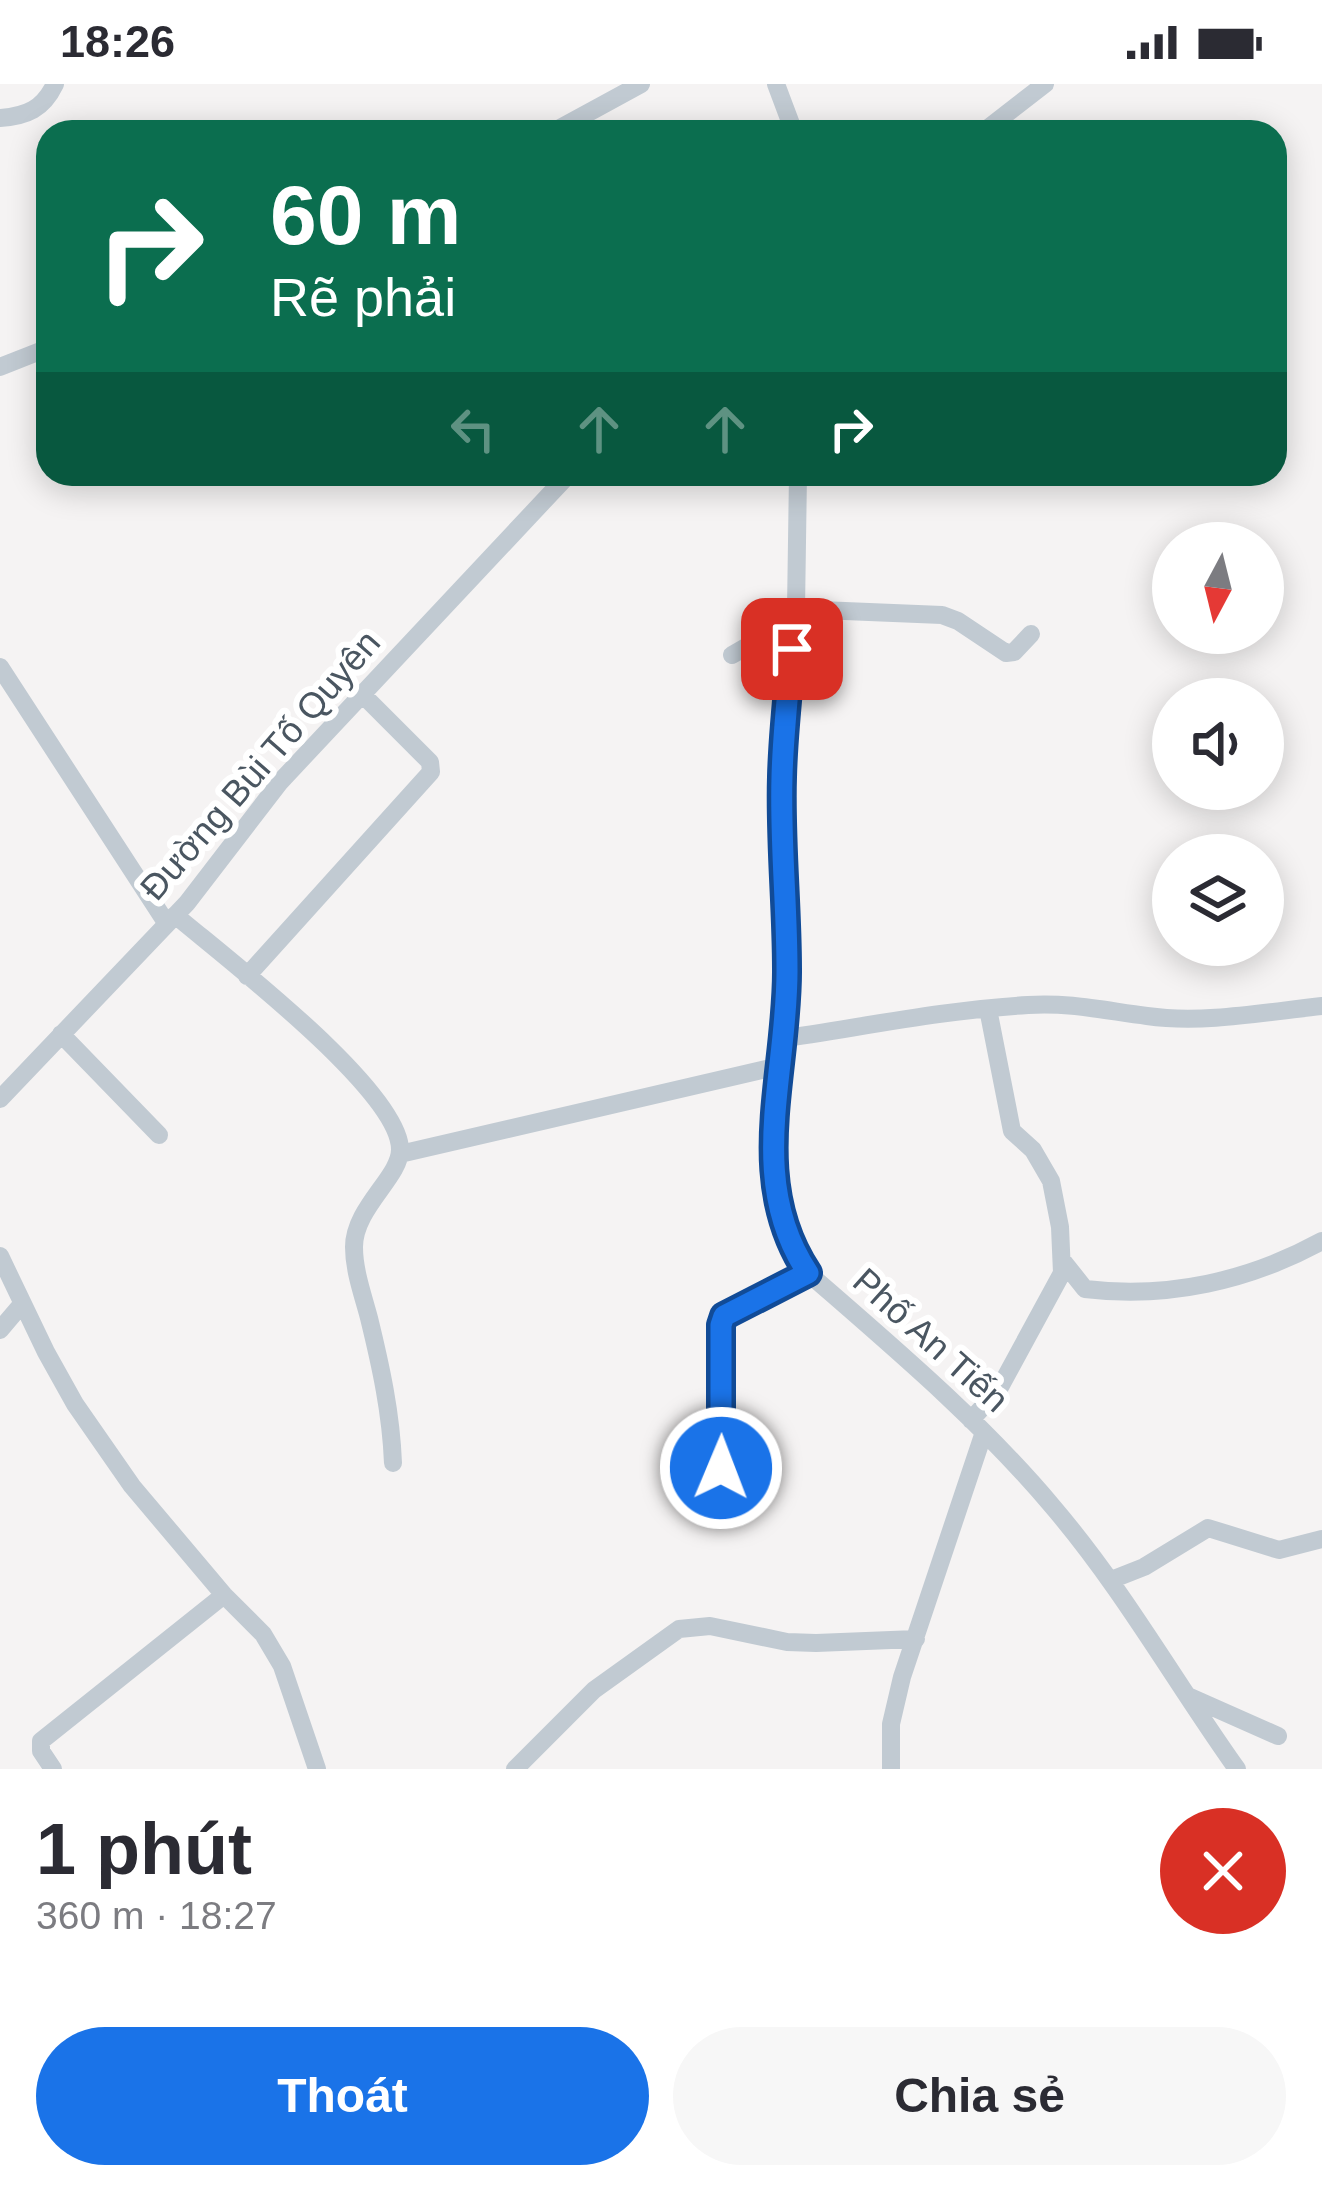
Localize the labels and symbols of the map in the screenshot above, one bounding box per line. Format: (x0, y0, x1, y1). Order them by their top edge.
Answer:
north arrow (1152, 522, 1284, 654)
pin (741, 598, 843, 700)
street label: Đường Bùi Tố Quyên (132, 622, 388, 908)
street label: Phố An Tiến (845, 1260, 1017, 1420)
position arrow (658, 1405, 784, 1531)

